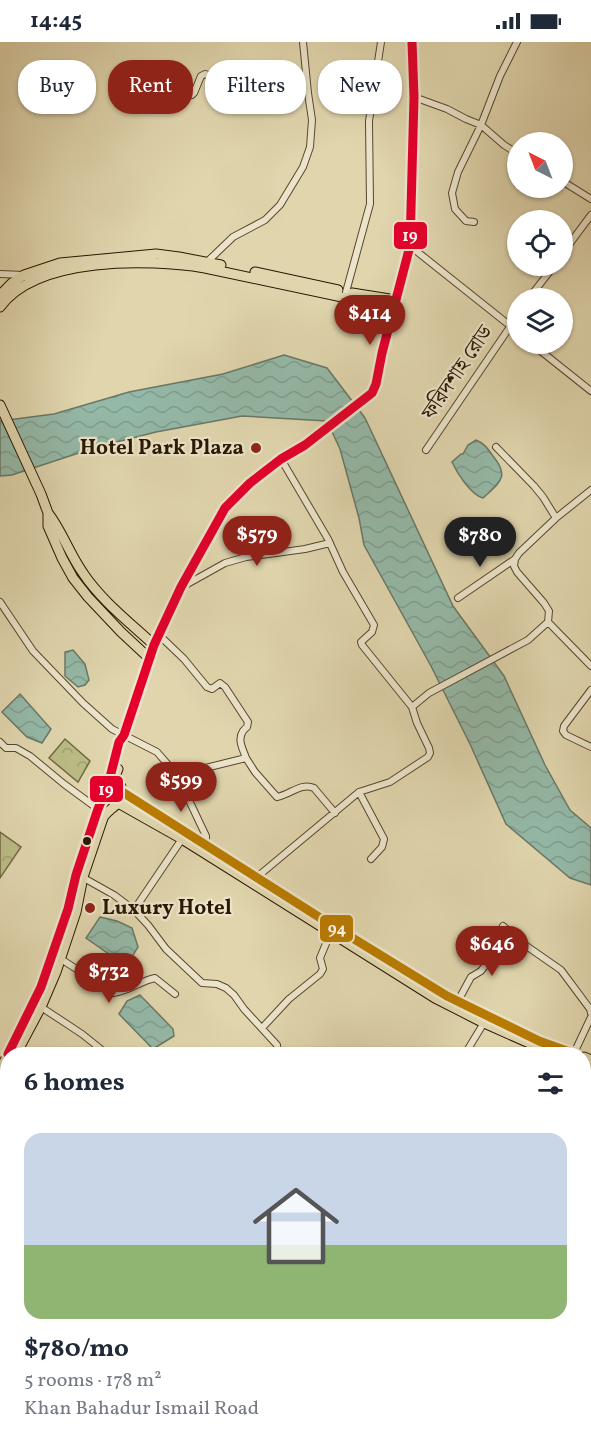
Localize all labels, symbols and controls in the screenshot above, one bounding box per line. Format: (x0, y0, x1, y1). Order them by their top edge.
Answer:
text: 14:45 (30, 6, 82, 37)
chip: Buy (18, 60, 96, 114)
chip: Rent (108, 60, 193, 114)
chip: Filters (205, 60, 306, 114)
chip: New (318, 60, 402, 114)
north arrow (507, 132, 573, 198)
map controls (507, 132, 573, 354)
button: locate (507, 210, 573, 276)
line badge: 19 (393, 221, 428, 250)
text: 19 (402, 226, 418, 248)
button: layers (507, 288, 573, 354)
pin: $414 (334, 295, 406, 346)
text: $414 (348, 300, 392, 328)
street label: ফরিদশাহ রোড (415, 319, 501, 427)
place label: Hotel Park Plaza (80, 434, 244, 463)
marker: Hotel Park Plaza (249, 441, 263, 455)
pin: $579 (221, 516, 293, 567)
pin: $780 (444, 517, 516, 568)
text: $579 (237, 521, 277, 549)
text: $780 (458, 522, 502, 550)
pin: $599 (145, 762, 217, 813)
text: $599 (160, 767, 202, 795)
line badge: 19 (89, 775, 124, 803)
text: 19 (98, 780, 114, 802)
unlabelled marker (81, 835, 93, 847)
place label: Luxury Hotel (102, 894, 232, 923)
marker: Luxury Hotel (83, 901, 97, 915)
line badge: 94 (319, 914, 354, 943)
text: 94 (328, 919, 346, 941)
pin: $646 (456, 926, 528, 977)
text: $646 (470, 931, 514, 959)
pin: $732 (73, 953, 145, 1004)
text: $732 (88, 958, 130, 986)
text: 6 homes (24, 1065, 125, 1101)
icon: filters (534, 1067, 567, 1100)
icon: home (242, 1172, 350, 1280)
text: $780/mo (24, 1331, 129, 1367)
text: 5 rooms · 178 m² (24, 1367, 162, 1395)
text: Khan Bahadur Ismail Road (24, 1395, 259, 1423)

